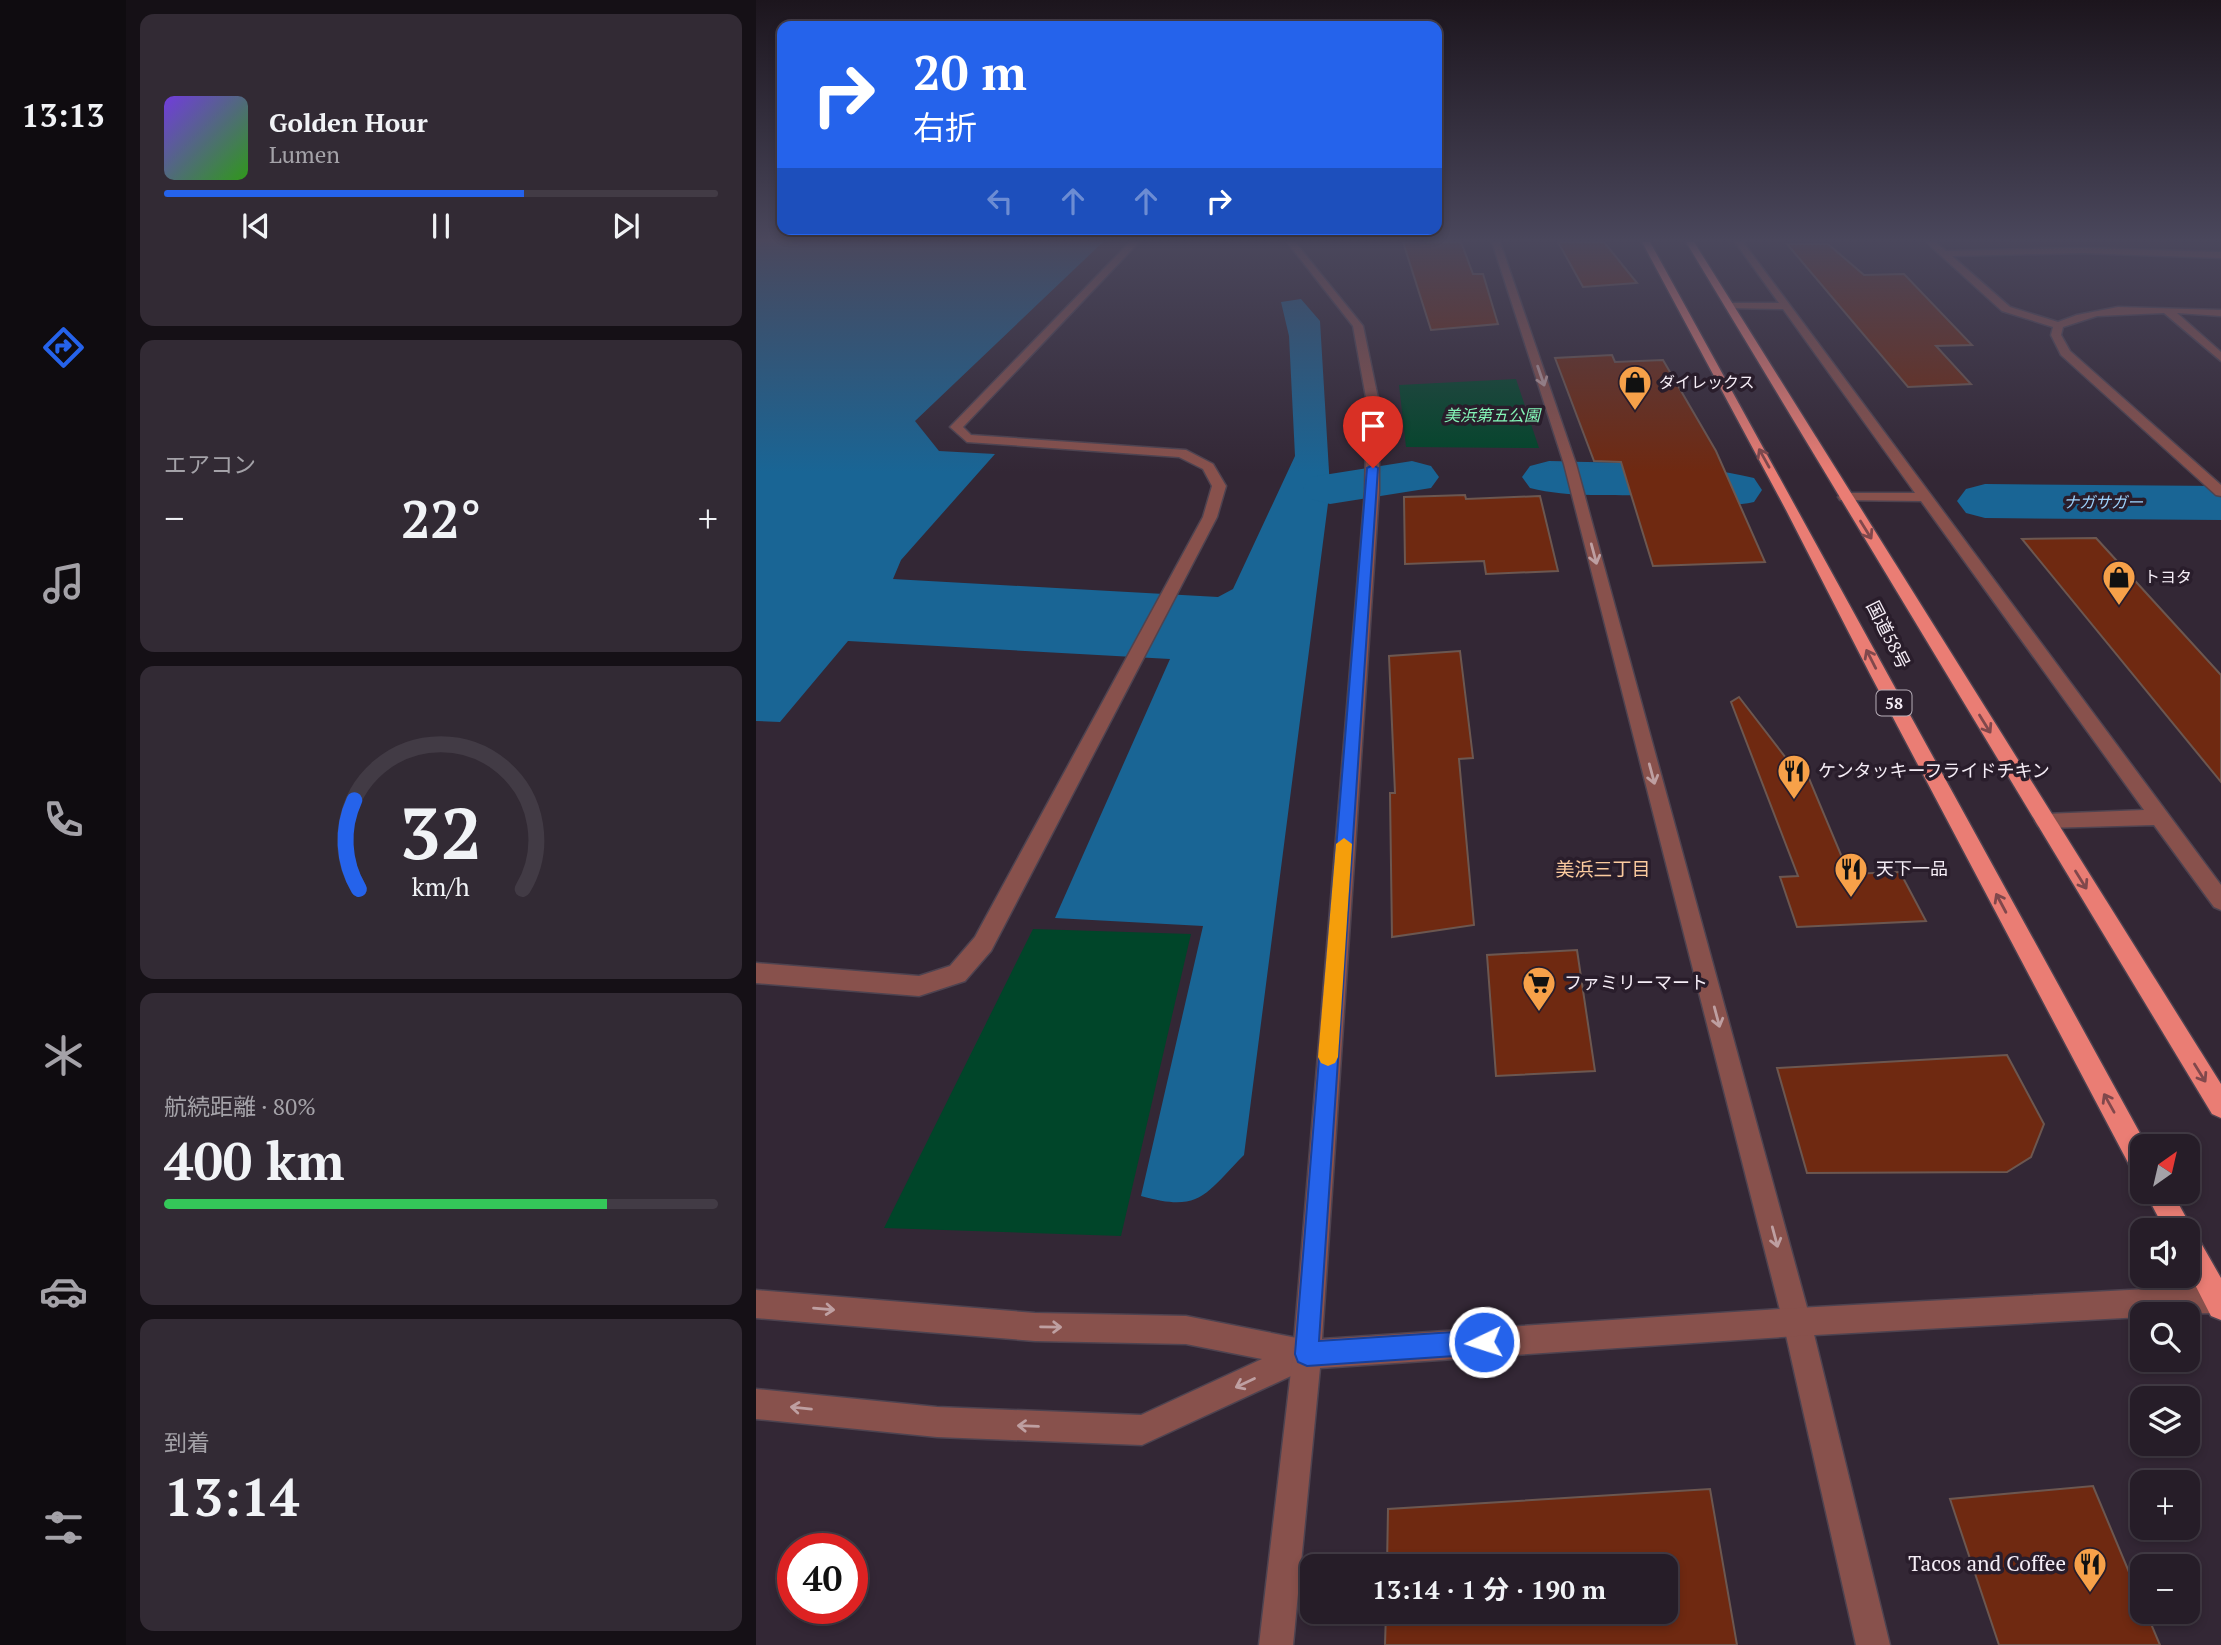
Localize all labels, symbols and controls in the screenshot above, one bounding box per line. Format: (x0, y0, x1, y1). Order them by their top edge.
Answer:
text: 20 m (913, 39, 1027, 104)
icon: right (798, 49, 889, 140)
text: 13:13 (21, 94, 105, 136)
text: Golden Hour (269, 105, 428, 139)
text: 右折 (913, 106, 977, 148)
text: Lumen (269, 139, 340, 170)
icon: left (981, 182, 1019, 220)
icon: ahead (1054, 182, 1092, 220)
icon: ahead (1127, 182, 1165, 220)
icon: right (1200, 182, 1238, 220)
icon: previous (237, 207, 275, 245)
icon: pause (422, 207, 460, 245)
icon: next (607, 207, 645, 245)
icon: directions (39, 323, 88, 372)
shop icon: ダイレックス (1616, 363, 1654, 412)
one-way arrow (1535, 365, 1548, 387)
place label: ダイレックス (1659, 371, 1755, 393)
pin (1343, 396, 1403, 468)
park label: 美浜第五公園 (1444, 404, 1542, 426)
icon: arrive (1354, 407, 1392, 445)
one-way arrow (1757, 448, 1771, 468)
text: エアコン (164, 449, 256, 480)
text: 22° (401, 484, 481, 553)
water label: ナガサガー (2063, 491, 2144, 513)
text: − (164, 493, 184, 543)
text: + (698, 493, 718, 543)
one-way arrow (1859, 520, 1873, 540)
one-way arrow (1588, 542, 1601, 565)
shop icon: トヨタ (2100, 558, 2138, 607)
icon: music (39, 559, 88, 608)
place label: トヨタ (2144, 566, 2192, 588)
street label: 国道58号 (1862, 596, 1916, 673)
one-way arrow (1863, 649, 1877, 670)
road number: 58 (1876, 690, 1912, 716)
one-way arrow (1977, 714, 1992, 733)
restaurant icon: ケンタッキーフライドチキン (1775, 752, 1813, 801)
place label: ケンタッキーフライドチキン (1818, 758, 2050, 782)
one-way arrow (1646, 762, 1659, 785)
text: 32 (400, 783, 482, 880)
icon: phone (39, 795, 88, 844)
restaurant icon: 天下一品 (1832, 850, 1870, 899)
district label: 美浜三丁目 (1555, 856, 1651, 881)
place label: 天下一品 (1876, 856, 1948, 880)
text: km/h (412, 869, 470, 902)
one-way arrow (2074, 869, 2088, 889)
one-way arrow (1994, 893, 2007, 914)
supermarket icon: ファミリーマート (1520, 964, 1558, 1013)
place label: ファミリーマート (1564, 970, 1708, 994)
one-way arrow (1711, 1006, 1724, 1028)
icon: climate (39, 1031, 88, 1080)
one-way arrow (2193, 1063, 2208, 1082)
text: 航続距離 · 80% (164, 1091, 316, 1122)
one-way arrow (2102, 1093, 2115, 1114)
text: 400 km (164, 1126, 345, 1195)
north arrow (2130, 1134, 2200, 1204)
map controls (2130, 1134, 2200, 1624)
button: sound (2130, 1218, 2200, 1288)
one-way arrow (1769, 1225, 1782, 1248)
icon: car (39, 1267, 88, 1316)
button: search (2130, 1302, 2200, 1372)
one-way arrow (812, 1303, 835, 1316)
position arrow (1447, 1305, 1521, 1379)
one-way arrow (1039, 1320, 1062, 1334)
one-way arrow (1235, 1377, 1256, 1390)
button: layers (2130, 1386, 2200, 1456)
one-way arrow (790, 1401, 813, 1414)
one-way arrow (1017, 1419, 1040, 1432)
text: 到着 (164, 1427, 210, 1458)
text: 13:14 (164, 1462, 299, 1531)
button: + (2130, 1470, 2200, 1540)
icon: filters (39, 1503, 88, 1552)
speed limit sign: 40 (777, 1533, 868, 1624)
restaurant icon: Tacos and Coffee (2071, 1545, 2109, 1594)
place label: Tacos and Coffee (1908, 1549, 2066, 1577)
button: − (2130, 1554, 2200, 1624)
text: 13:14 · 1 分 · 190 m (1372, 1572, 1606, 1606)

